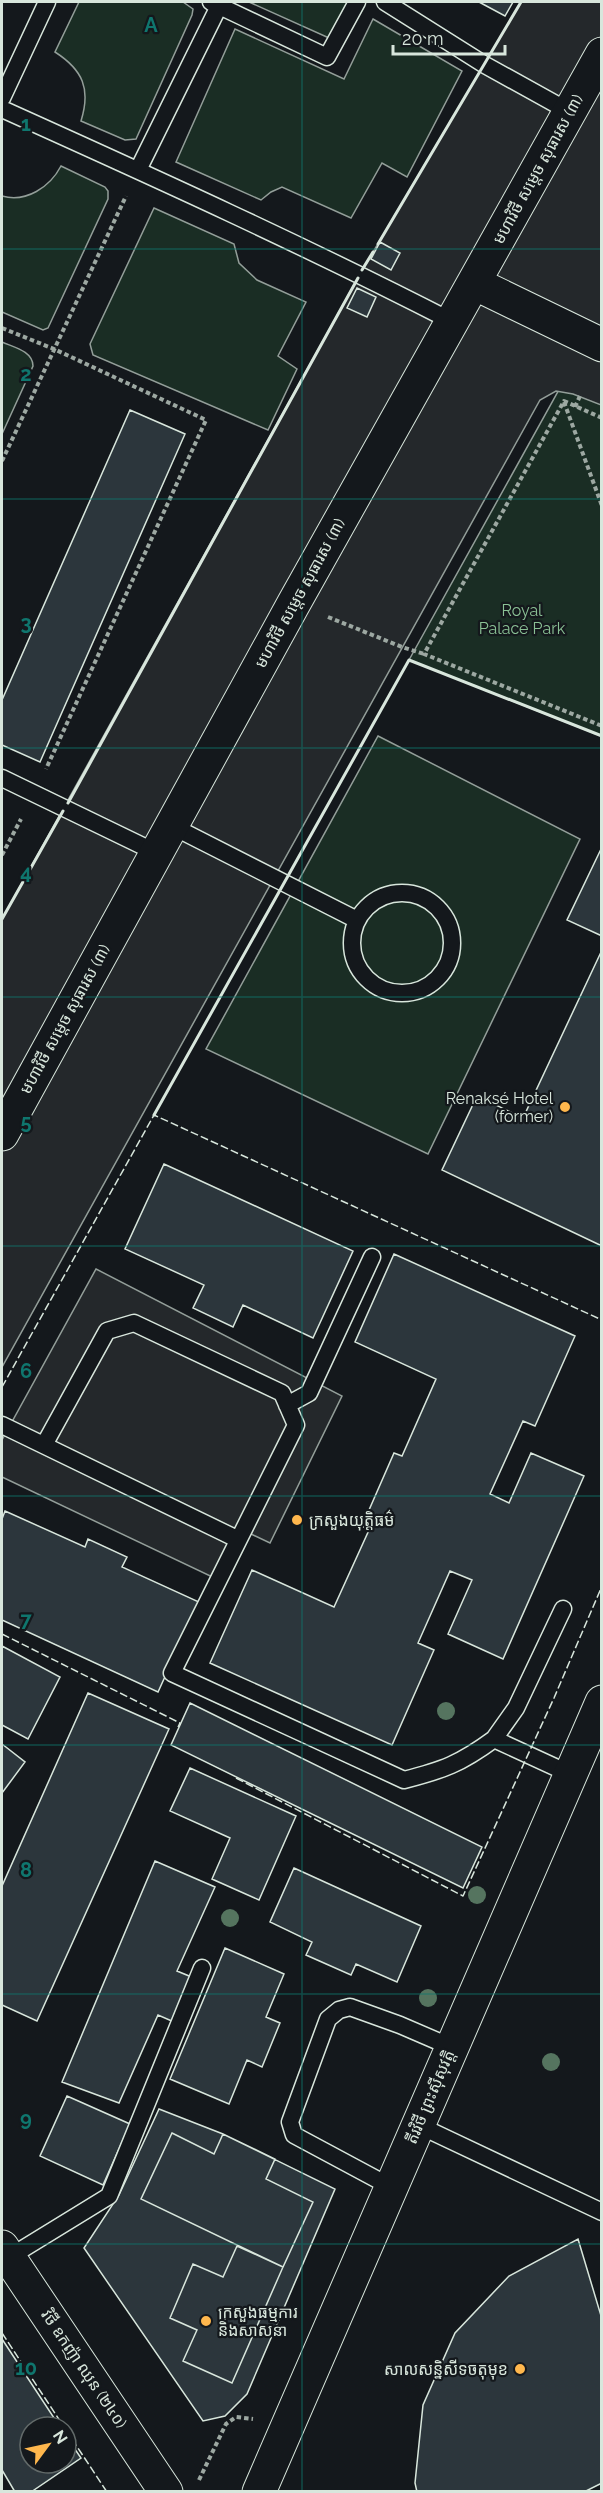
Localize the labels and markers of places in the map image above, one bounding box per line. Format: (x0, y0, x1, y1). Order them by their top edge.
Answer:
place label: Renaksé Hotel (former) (446, 1089, 554, 1126)
marker: Renaksé Hotel (former) (558, 1100, 572, 1114)
place label: ក្រសួងយុត្ដិធម៌ (309, 1509, 395, 1531)
marker: ក្រសួងយុត្ដិធម៌ (290, 1513, 304, 1527)
place label: ក្រសួងធម្មការ និងសាសនា (218, 2303, 298, 2340)
marker: ក្រសួងធម្មការ និងសាសនា (199, 2314, 213, 2328)
place label: សាលសន្និសីទចតុមុខ (384, 2359, 508, 2380)
marker: សាលសន្និសីទចតុមុខ (513, 2362, 527, 2376)

